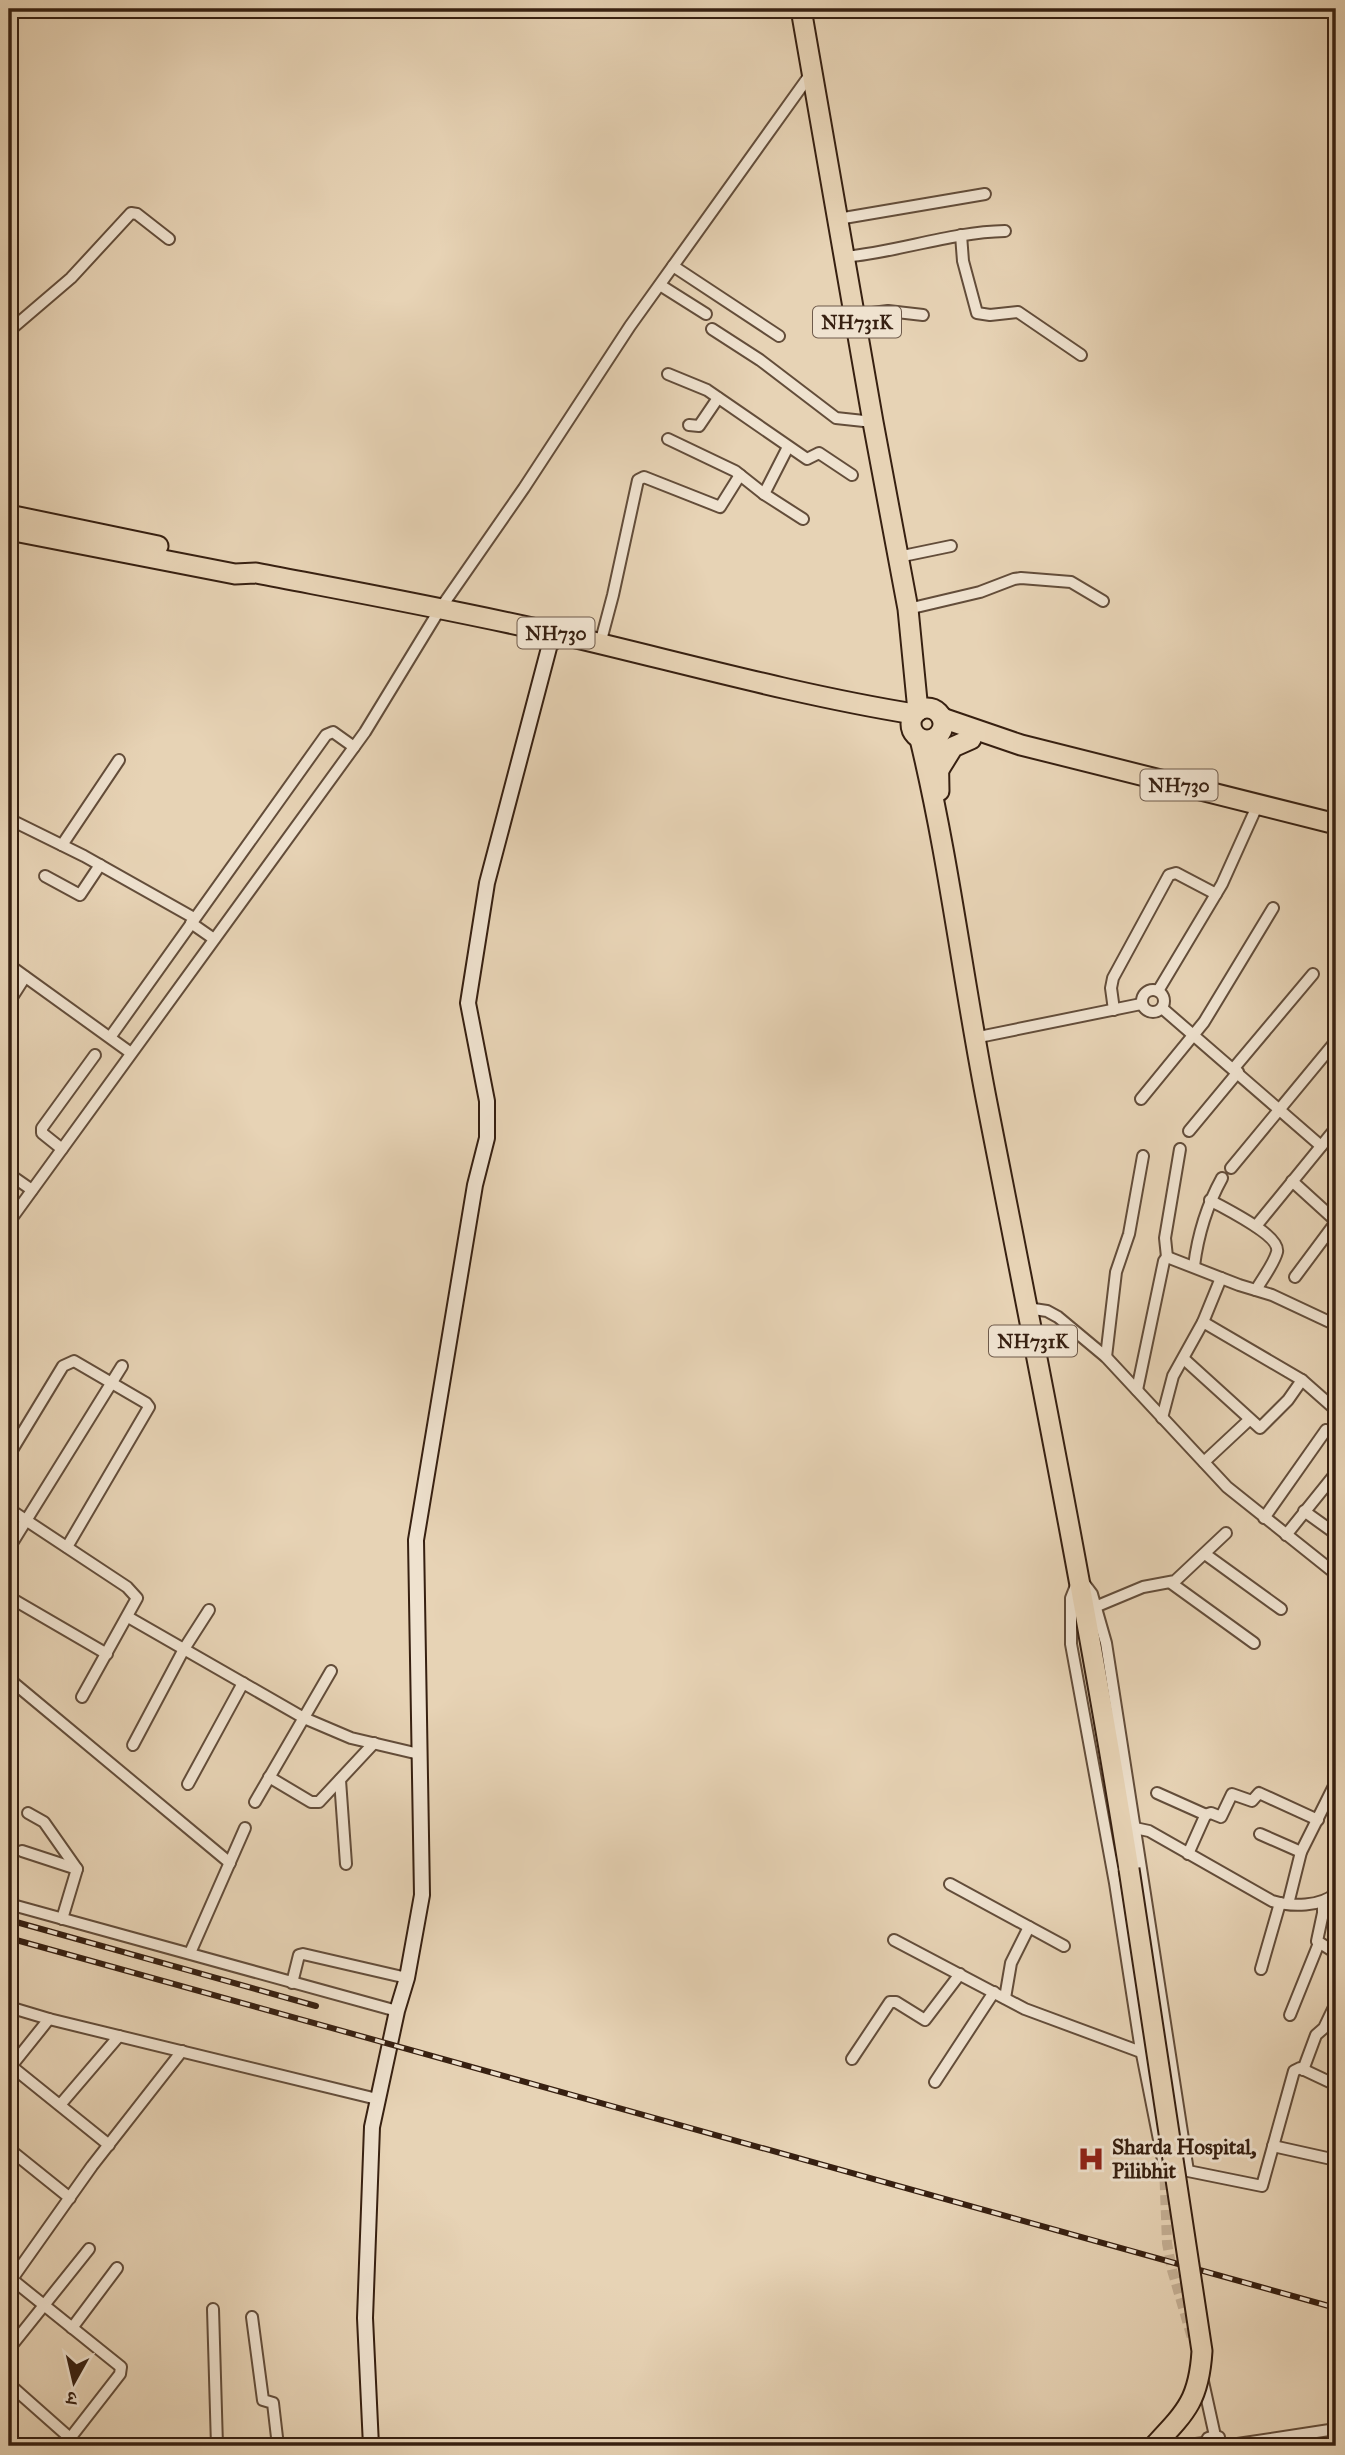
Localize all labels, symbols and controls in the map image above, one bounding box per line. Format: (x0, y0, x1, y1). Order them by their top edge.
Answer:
road number: NH731K (813, 306, 901, 338)
road number: NH730 (518, 618, 594, 648)
road number: NH730 (1140, 770, 1218, 800)
road number: NH731K (989, 1326, 1077, 1357)
place label: Sharda Hospital, Pilibhit (1112, 2134, 1257, 2184)
hospital icon: Sharda Hospital, Pilibhit (1076, 2144, 1106, 2174)
north arrow (38, 2346, 108, 2416)
text: उ (64, 2386, 80, 2411)

